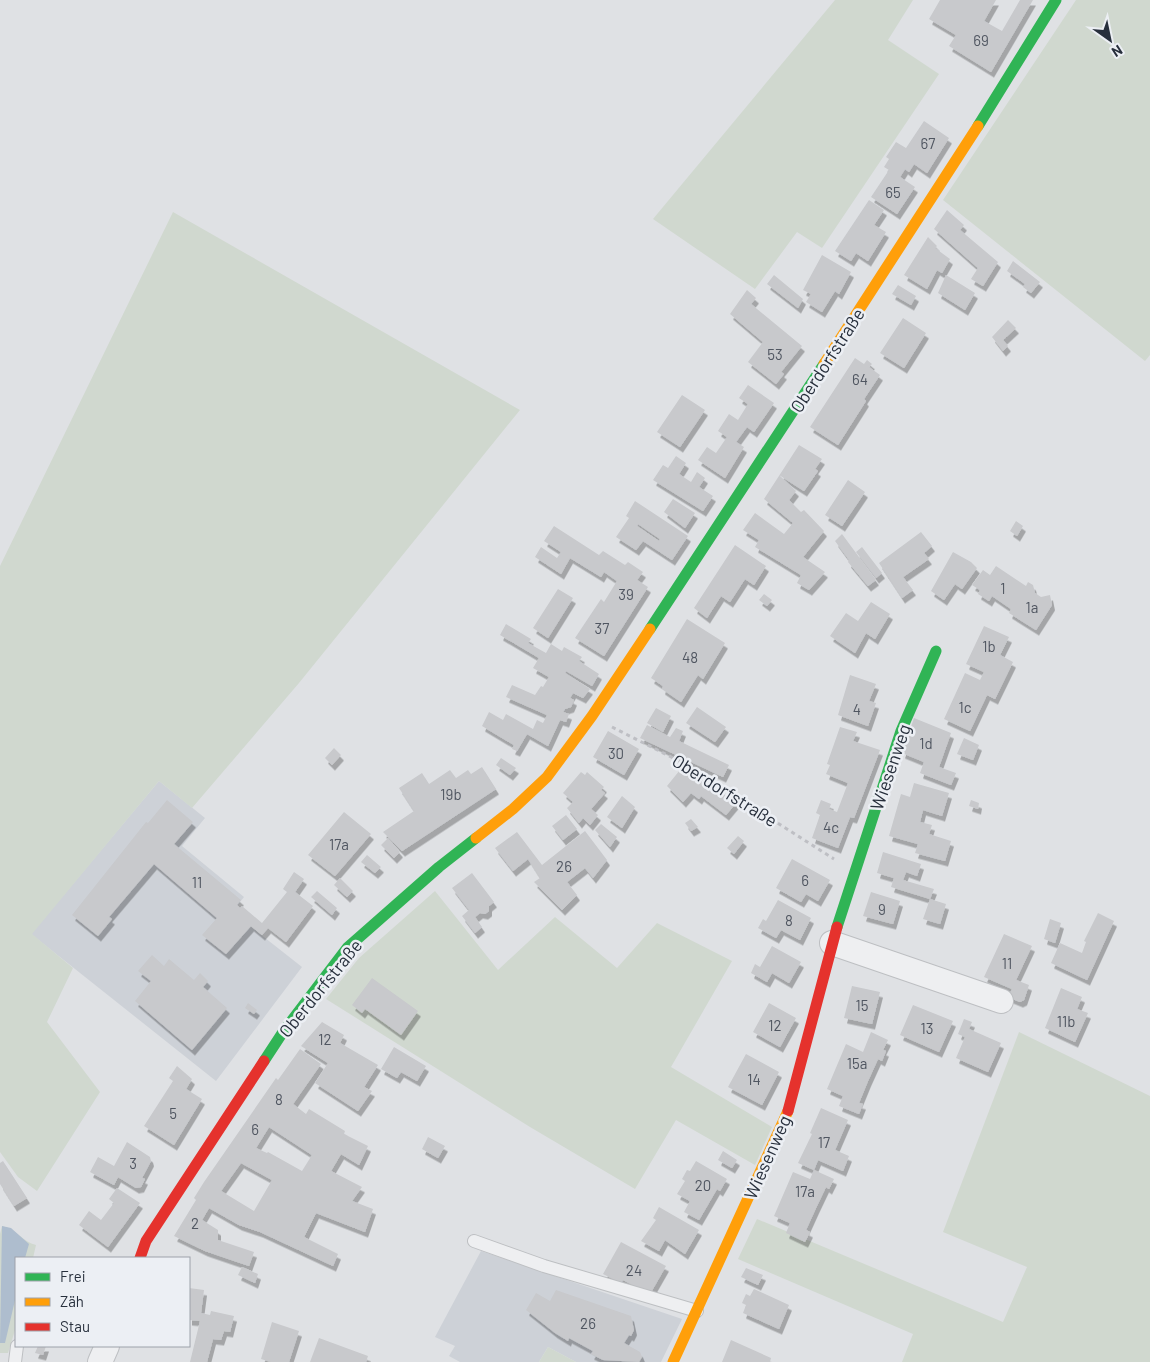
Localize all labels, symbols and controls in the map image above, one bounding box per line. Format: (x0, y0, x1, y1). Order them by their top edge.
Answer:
north arrow (1085, 15, 1135, 65)
house number: 69 (973, 31, 989, 49)
text: N (1109, 42, 1126, 61)
house number: 67 (921, 134, 935, 152)
house number: 65 (885, 183, 901, 201)
street label: Oberdorfstraße (785, 304, 869, 416)
house number: 53 (767, 345, 783, 363)
house number: 64 (852, 370, 868, 388)
house number: 1 (1000, 579, 1006, 597)
house number: 39 (618, 585, 634, 603)
house number: 1a (1026, 598, 1038, 616)
house number: 37 (595, 619, 609, 637)
house number: 1b (982, 637, 996, 655)
house number: 48 (682, 648, 698, 666)
house number: 1c (958, 698, 972, 716)
house number: 4 (853, 700, 861, 718)
street label: Wiesenweg (865, 721, 915, 813)
house number: 1d (919, 734, 933, 752)
house number: 30 (608, 744, 624, 762)
street label: Oberdorfstraße (668, 749, 782, 831)
house number: 19b (440, 785, 462, 803)
house number: 4c (823, 818, 839, 836)
house number: 17a (329, 835, 349, 853)
house number: 26 (556, 857, 572, 875)
house number: 6 (801, 871, 809, 889)
house number: 11 (192, 873, 202, 891)
house number: 9 (878, 900, 886, 918)
house number: 8 (785, 911, 793, 929)
street label: Oberdorfstraße (274, 934, 366, 1042)
house number: 11 (1002, 954, 1012, 972)
house number: 15 (856, 996, 868, 1014)
house number: 11b (1057, 1012, 1075, 1030)
house number: 12 (768, 1016, 782, 1034)
house number: 13 (921, 1019, 933, 1037)
house number: 12 (318, 1030, 332, 1048)
house number: 15a (847, 1054, 867, 1072)
house number: 14 (747, 1070, 761, 1088)
house number: 8 (275, 1090, 283, 1108)
house number: 5 (169, 1104, 177, 1122)
street label: Wiesenweg (739, 1112, 795, 1202)
house number: 6 (251, 1120, 259, 1138)
house number: 17 (818, 1133, 830, 1151)
house number: 3 (129, 1154, 137, 1172)
house number: 20 (695, 1176, 711, 1194)
house number: 17a (795, 1182, 815, 1200)
house number: 2 (191, 1214, 199, 1232)
legend (15, 1257, 190, 1347)
house number: 24 (626, 1261, 642, 1279)
text: Frei (60, 1267, 86, 1285)
text: Zäh (60, 1292, 84, 1310)
house number: 26 (580, 1314, 596, 1332)
text: Stau (60, 1317, 90, 1335)

